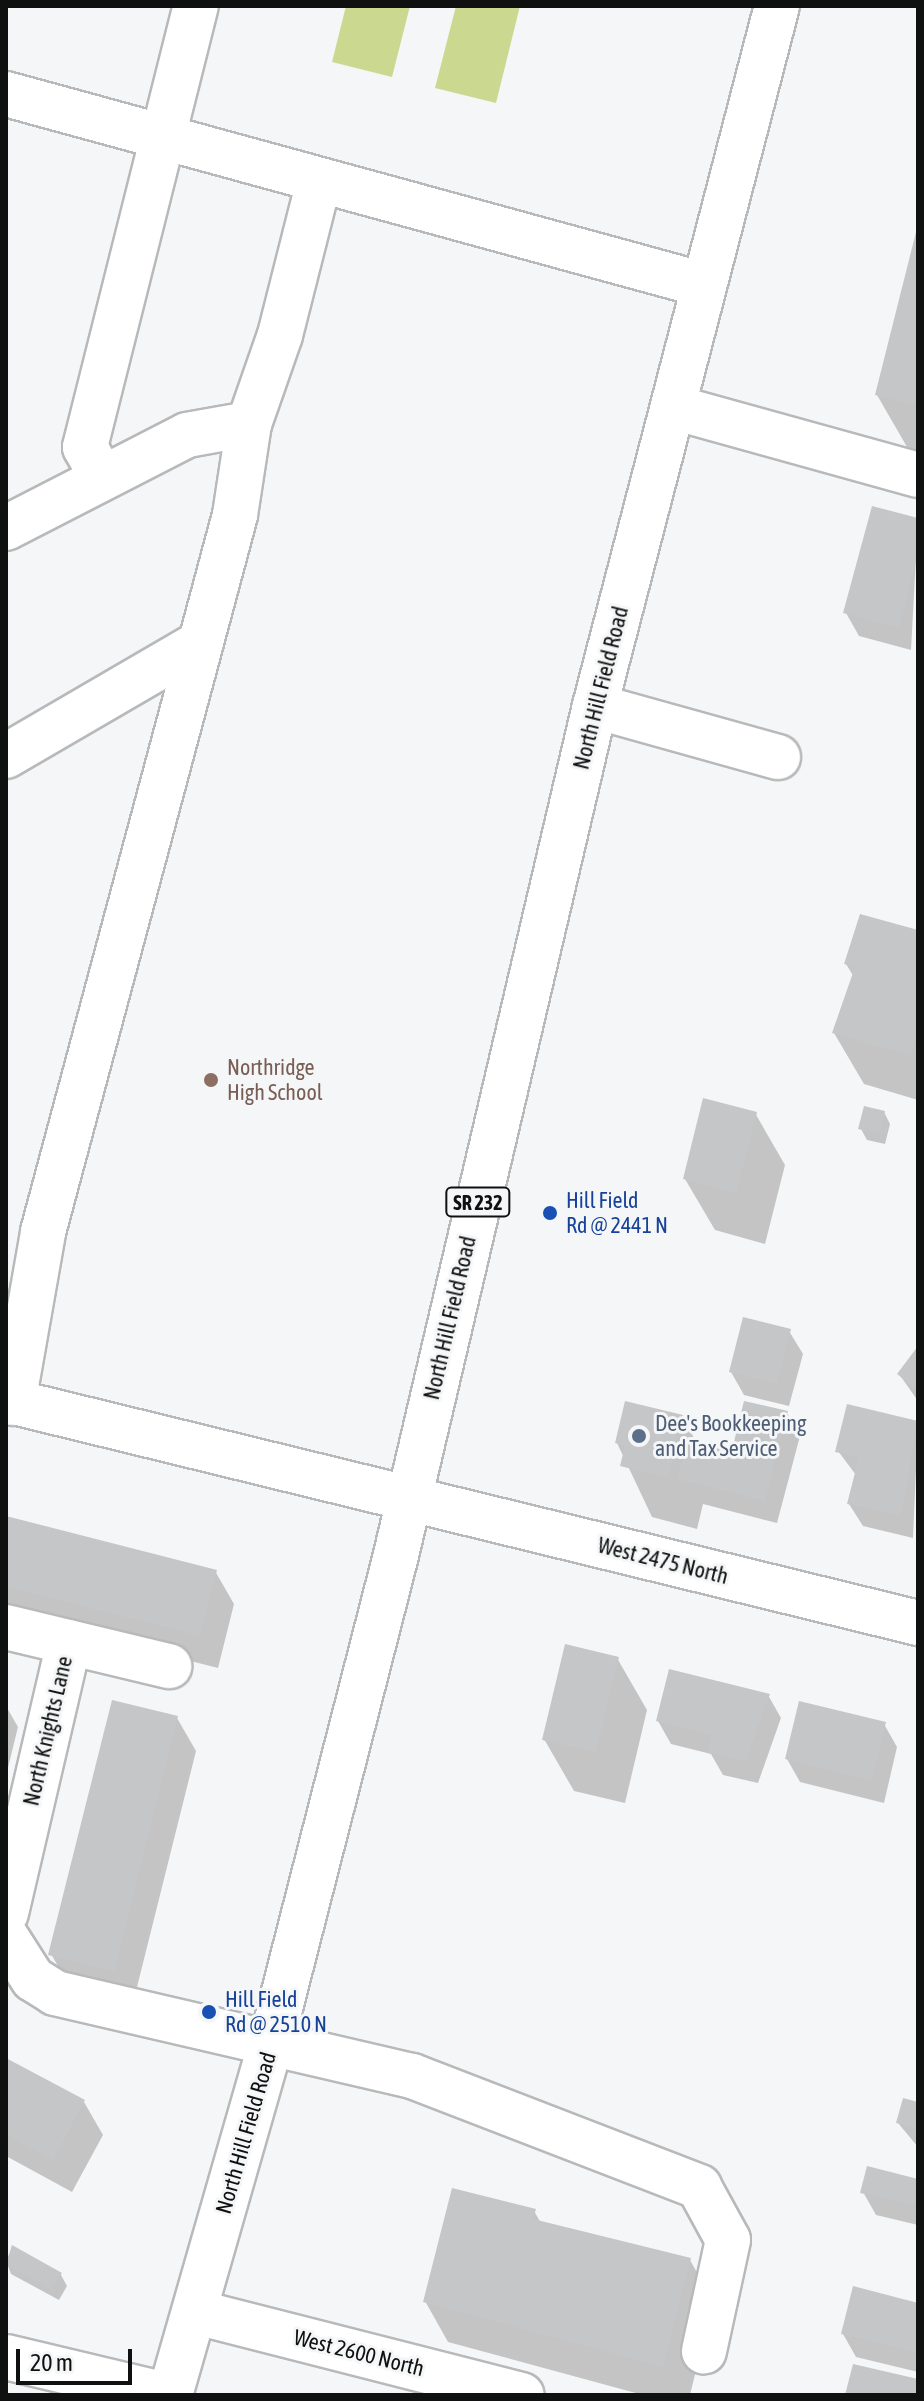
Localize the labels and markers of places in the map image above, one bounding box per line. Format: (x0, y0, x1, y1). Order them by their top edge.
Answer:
place label: Northridge High School (227, 1054, 323, 1106)
marker: Northridge High School (202, 1071, 220, 1089)
place label: Hill Field Rd @ 2441 N (566, 1187, 668, 1238)
marker: Hill Field Rd @ 2441 N (541, 1204, 559, 1222)
place label: Dee's Bookkeeping and Tax Service (655, 1410, 806, 1462)
marker: Dee's Bookkeeping and Tax Service (630, 1427, 648, 1445)
place label: Hill Field Rd @ 2510 N (225, 1986, 327, 2038)
marker: Hill Field Rd @ 2510 N (200, 2003, 218, 2021)

